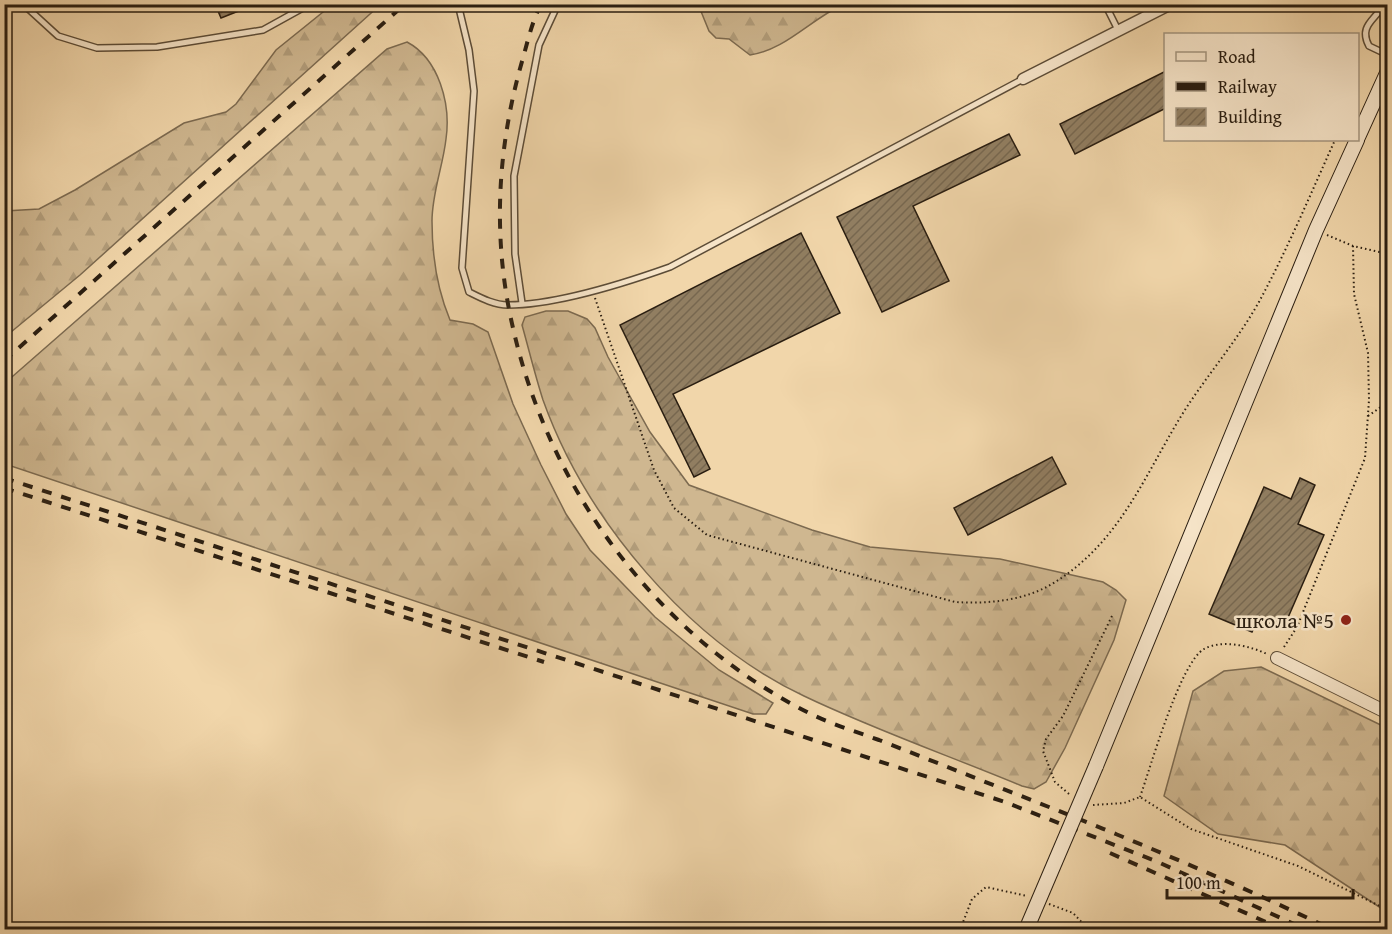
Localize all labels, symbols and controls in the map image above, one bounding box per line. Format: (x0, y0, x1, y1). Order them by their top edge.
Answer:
legend (1164, 33, 1359, 141)
text: Road (1218, 43, 1256, 70)
text: Railway (1218, 73, 1277, 100)
text: Building (1218, 103, 1282, 130)
place label: школа №5 (1236, 604, 1334, 636)
marker: школа №5 (1339, 613, 1353, 627)
scale bar (1167, 862, 1353, 900)
text: 100 m (1176, 869, 1221, 896)

